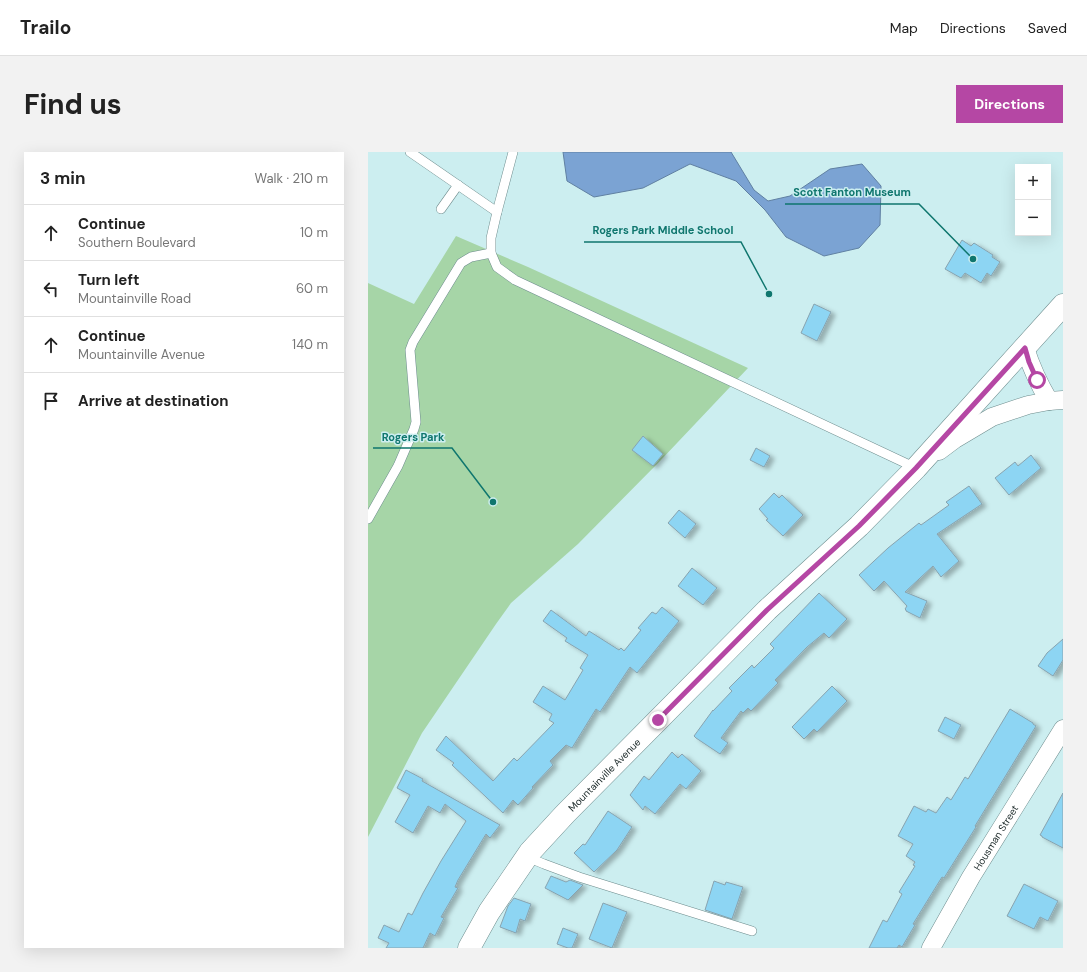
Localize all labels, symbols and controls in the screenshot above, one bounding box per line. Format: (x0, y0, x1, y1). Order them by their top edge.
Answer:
text: Trailo (20, 15, 71, 40)
text: Map (890, 19, 918, 37)
text: Directions (940, 19, 1006, 37)
text: Saved (1028, 19, 1067, 37)
button: Directions (956, 85, 1063, 123)
text: Find us (24, 86, 122, 123)
map controls (1015, 164, 1051, 236)
button: + (1015, 164, 1051, 200)
text: 3 min (40, 167, 85, 189)
text: Walk · 210 m (255, 170, 328, 187)
callout: Scott Fanton Museum (785, 181, 919, 204)
text: Scott Fanton Museum (793, 185, 911, 199)
button: − (1015, 200, 1051, 236)
text: Continue (78, 214, 146, 234)
callout: Rogers Park Middle School (584, 219, 741, 242)
icon: ahead (40, 222, 62, 244)
text: Rogers Park Middle School (593, 223, 734, 237)
text: 10 m (300, 224, 328, 241)
text: Southern Boulevard (78, 234, 196, 251)
text: Turn left (78, 270, 139, 290)
icon: left (40, 278, 62, 300)
text: 60 m (296, 280, 328, 297)
text: Mountainville Road (78, 290, 191, 307)
text: Continue (78, 326, 146, 346)
icon: ahead (40, 334, 62, 356)
text: 140 m (292, 336, 328, 353)
text: Mountainville Avenue (78, 346, 205, 363)
route start (1028, 371, 1046, 389)
icon: arrive (40, 390, 62, 412)
text: Arrive at destination (78, 391, 229, 411)
callout: Rogers Park (373, 425, 452, 448)
text: Rogers Park (382, 430, 445, 444)
route end (649, 711, 667, 729)
street label: Mountainville Avenue (565, 735, 643, 814)
street label: Housman Street (970, 802, 1021, 873)

